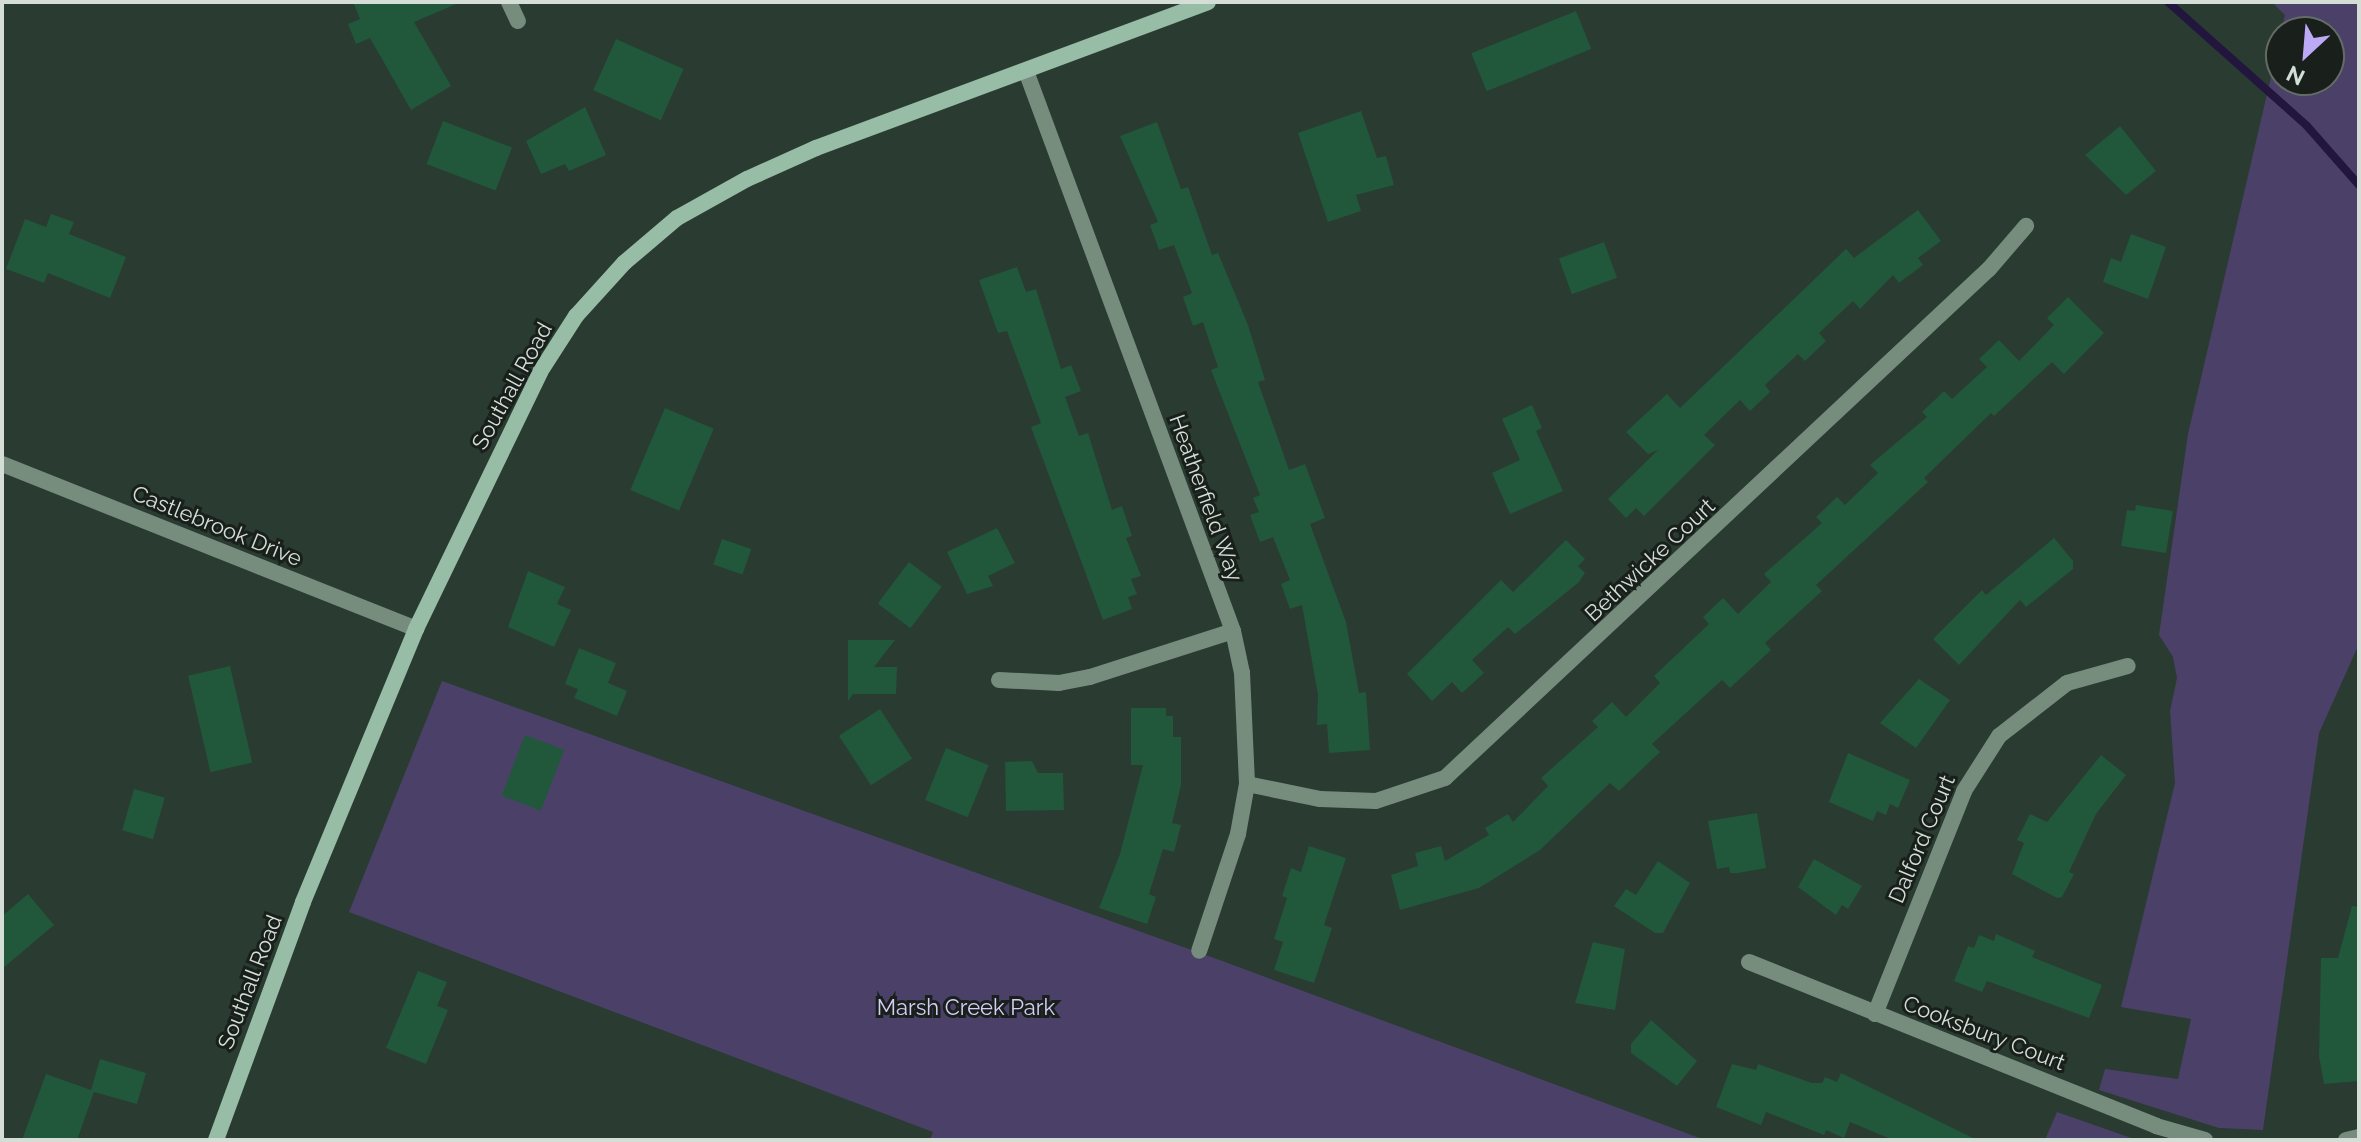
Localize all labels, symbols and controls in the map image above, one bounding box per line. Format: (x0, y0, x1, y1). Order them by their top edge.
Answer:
north arrow (2265, 16, 2345, 96)
text: N (2282, 60, 2309, 91)
street label: Southall Road (466, 317, 558, 455)
street label: Heatherfield Way (1163, 411, 1249, 585)
street label: Castlebrook Drive (128, 480, 306, 572)
street label: Bethwicke Court (1580, 493, 1720, 627)
street label: Dalford Court (1883, 771, 1961, 907)
street label: Southall Road (212, 911, 288, 1053)
street label: Cooksbury Court (1899, 990, 2069, 1076)
park label: Marsh Creek Park (877, 995, 1055, 1021)

